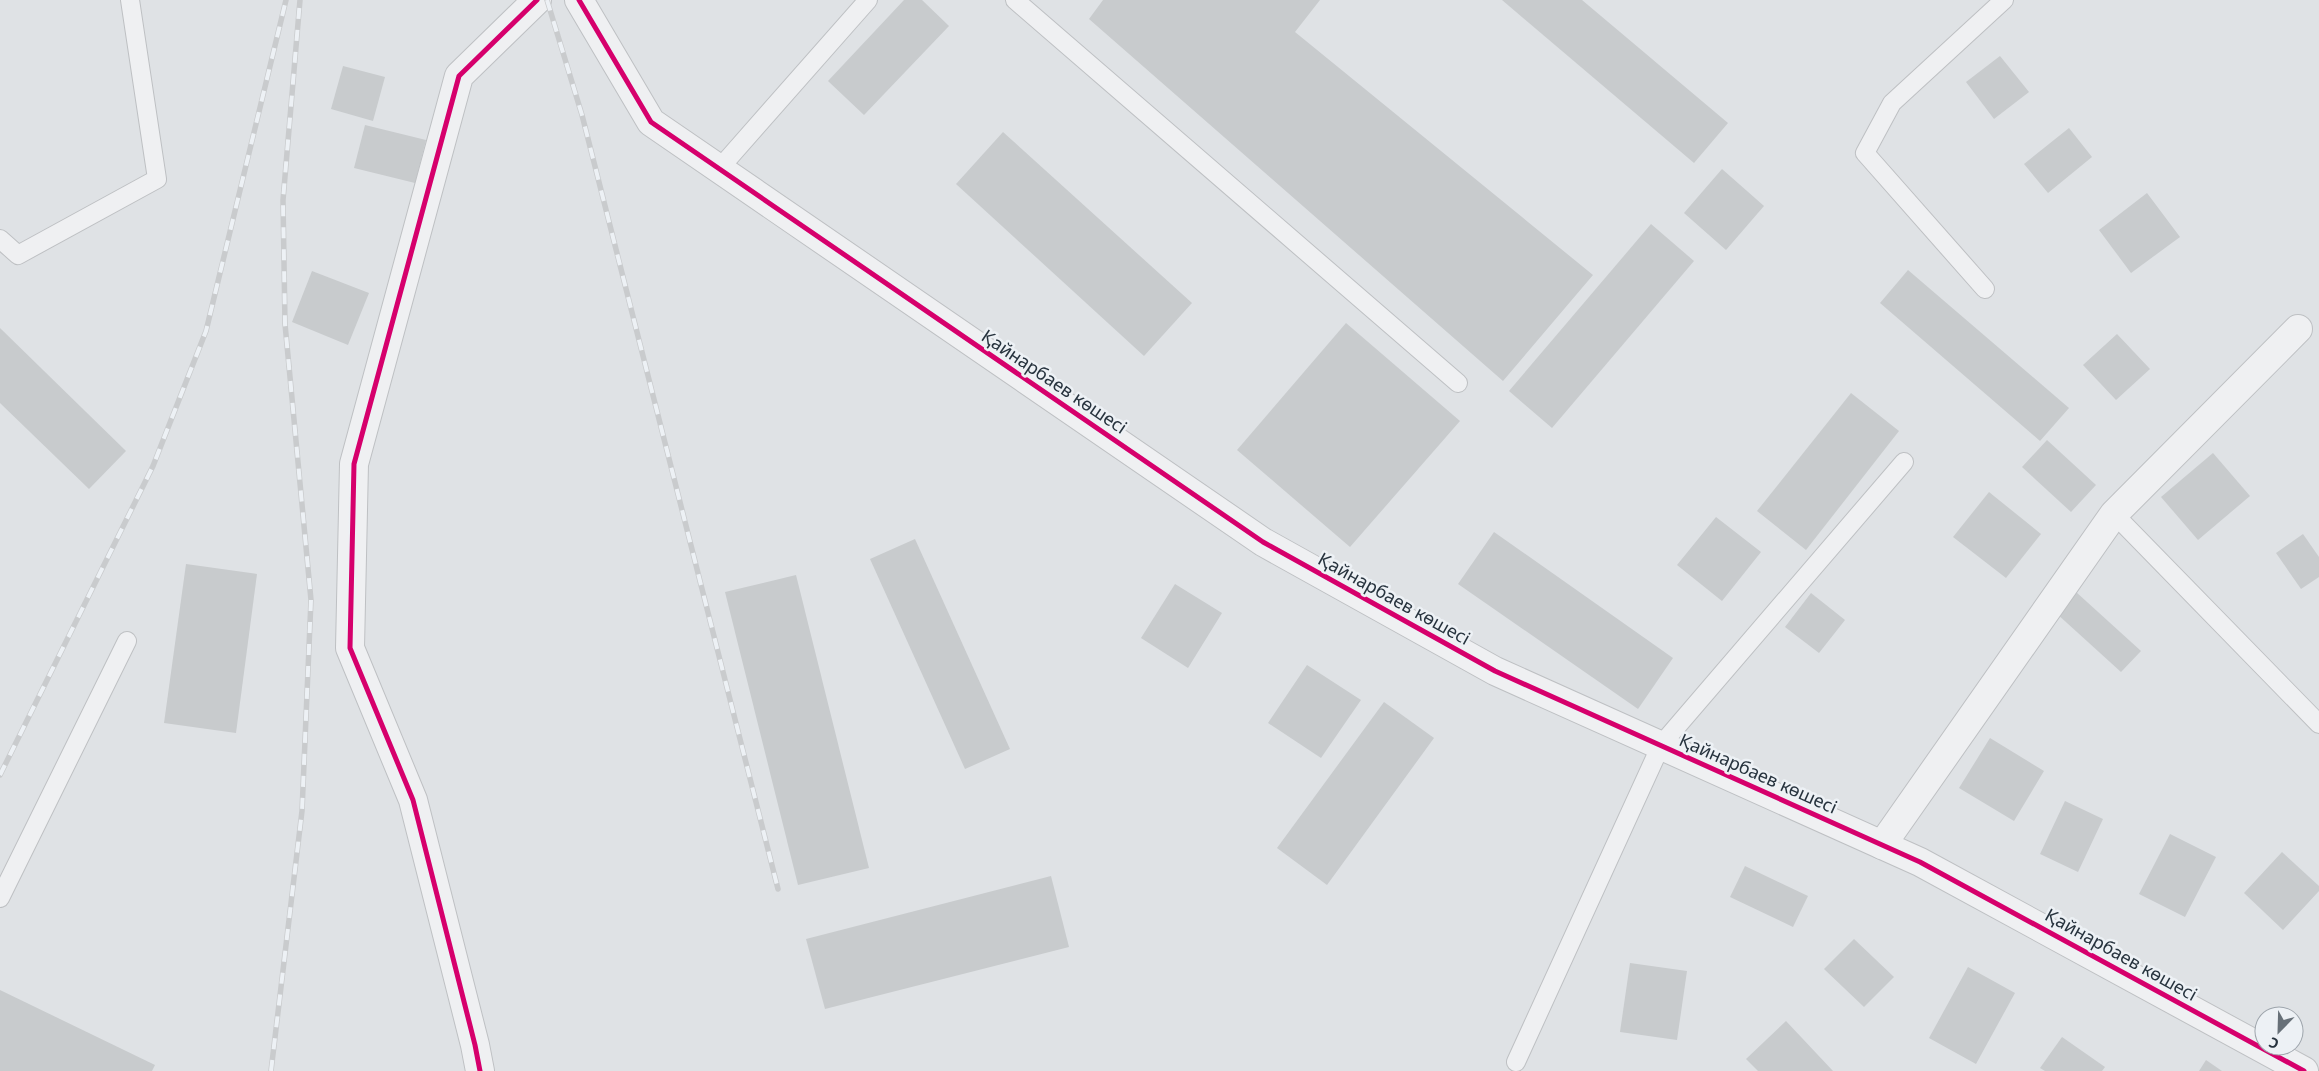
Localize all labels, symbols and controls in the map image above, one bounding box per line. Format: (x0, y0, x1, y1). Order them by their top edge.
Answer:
street label: Қайнарбаев көшесі (977, 324, 1132, 439)
street label: Қайнарбаев көшесі (1314, 546, 1475, 650)
street label: Қайнарбаев көшесі (1676, 727, 1841, 819)
street label: Қайнарбаев көшесі (2041, 902, 2202, 1006)
north arrow (2254, 1006, 2304, 1056)
text: С (2266, 1033, 2282, 1054)

